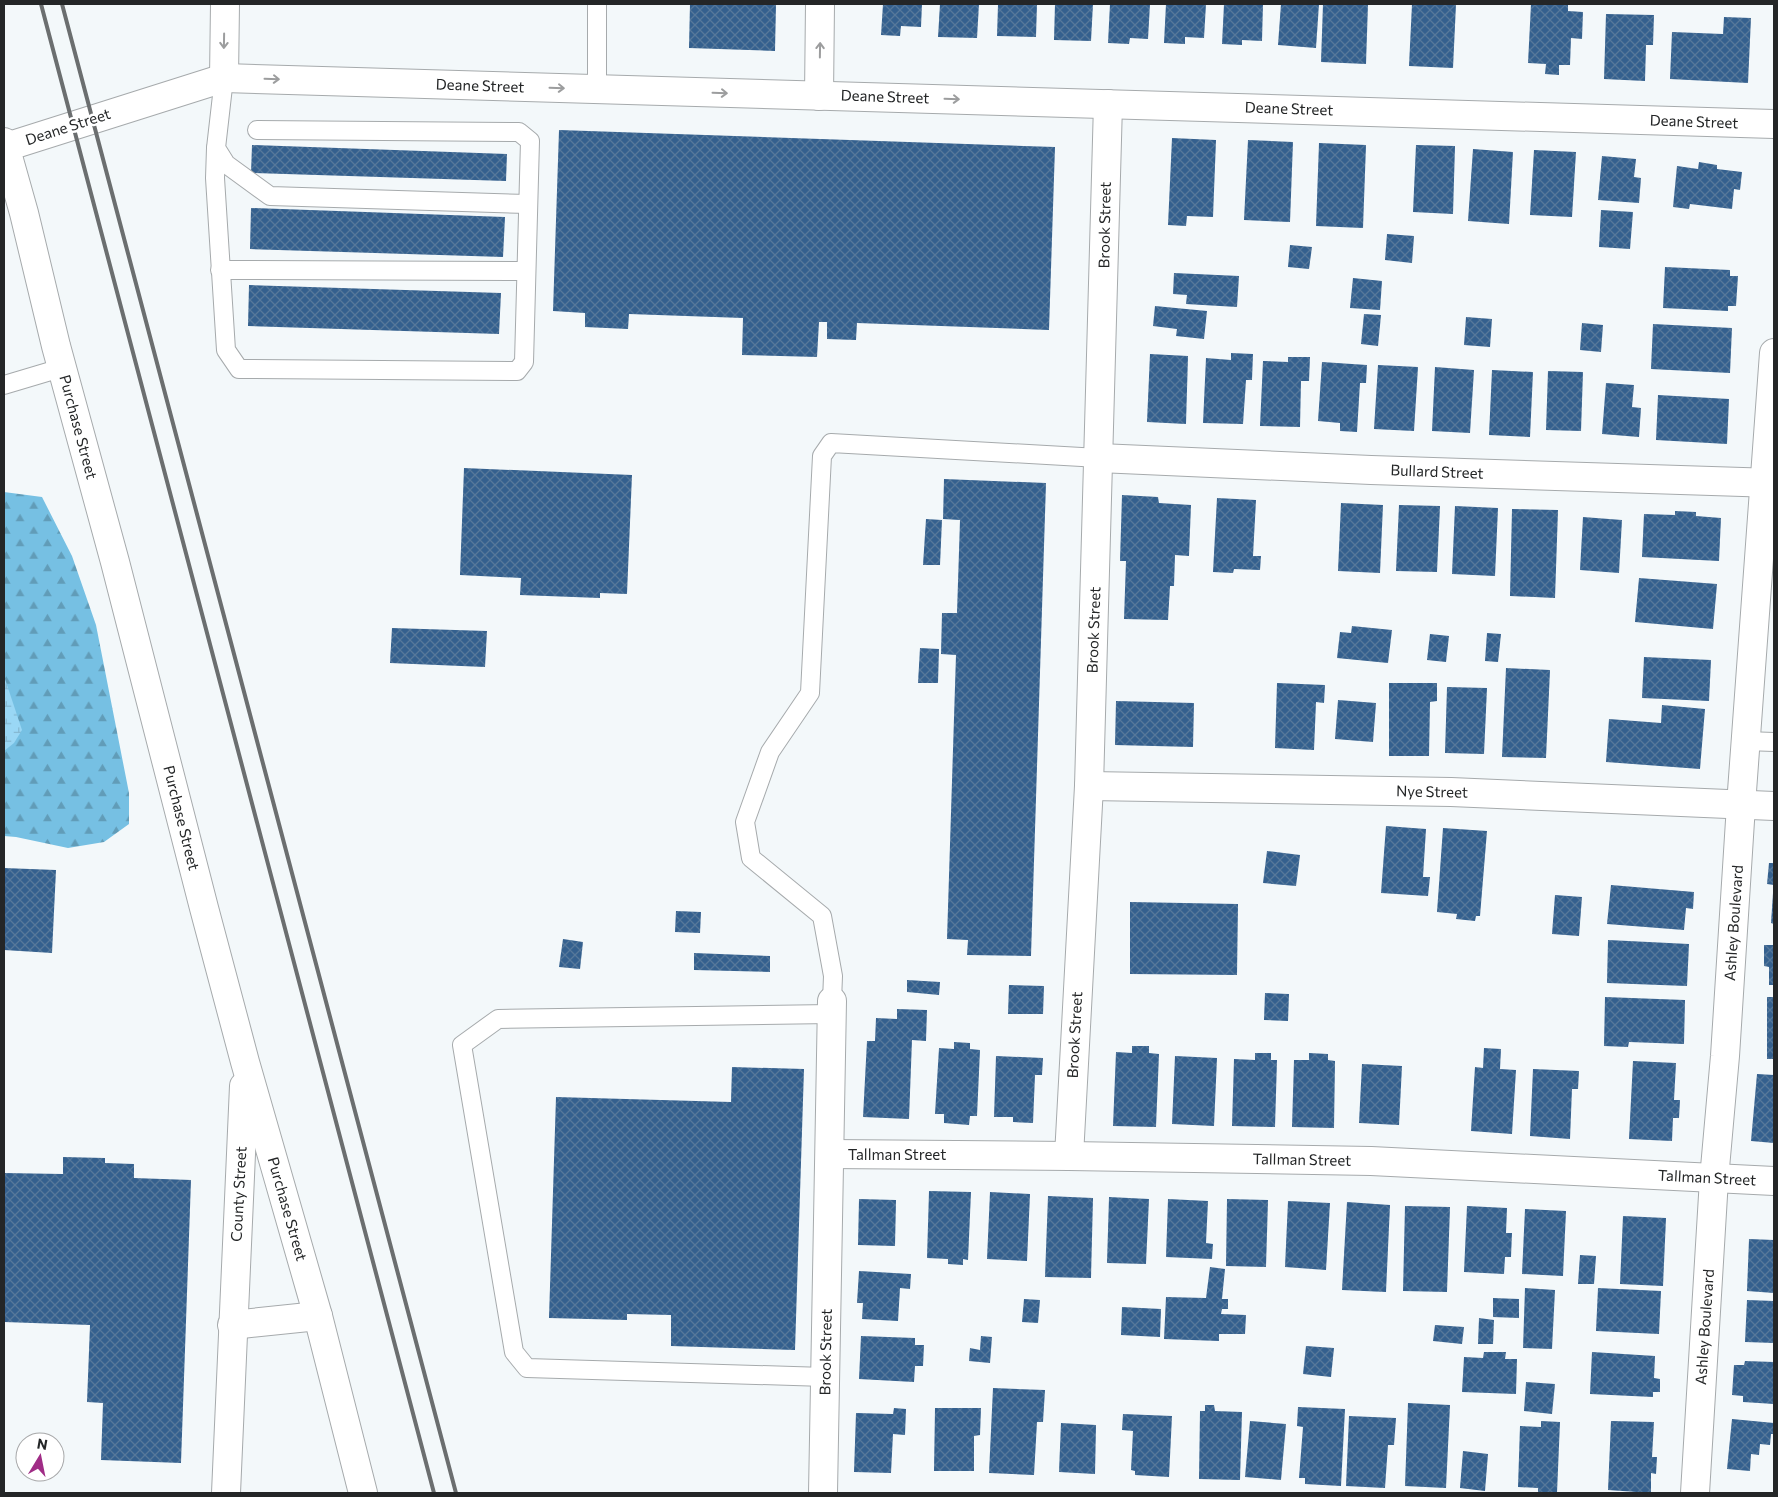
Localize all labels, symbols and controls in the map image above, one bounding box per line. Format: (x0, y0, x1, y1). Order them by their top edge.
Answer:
one-way arrow (220, 33, 229, 49)
one-way arrow (815, 42, 825, 58)
street label: Deane Street (435, 74, 525, 96)
one-way arrow (264, 75, 280, 84)
one-way arrow (548, 83, 565, 93)
street label: Deane Street (840, 85, 930, 107)
one-way arrow (711, 88, 727, 97)
one-way arrow (944, 95, 960, 104)
street label: Deane Street (1244, 97, 1334, 119)
street label: Deane Street (23, 104, 113, 148)
street label: Deane Street (1649, 110, 1739, 132)
street label: Brook Street (1094, 181, 1114, 269)
street label: Purchase Street (56, 373, 102, 481)
street label: Bullard Street (1390, 460, 1484, 482)
street label: Brook Street (1082, 586, 1104, 674)
street label: Purchase Street (160, 763, 204, 872)
street label: Nye Street (1396, 781, 1468, 801)
street label: Ashley Boulevard (1720, 864, 1746, 982)
street label: Brook Street (1063, 991, 1085, 1079)
street label: Tallman Street (848, 1145, 946, 1163)
street label: County Street (227, 1146, 249, 1242)
street label: Tallman Street (1253, 1149, 1351, 1169)
street label: Purchase Street (265, 1155, 311, 1263)
street label: Tallman Street (1657, 1165, 1757, 1189)
street label: Ashley Boulevard (1691, 1268, 1717, 1386)
street label: Brook Street (815, 1308, 835, 1396)
north arrow (15, 1432, 65, 1482)
text: N (36, 1434, 49, 1453)

